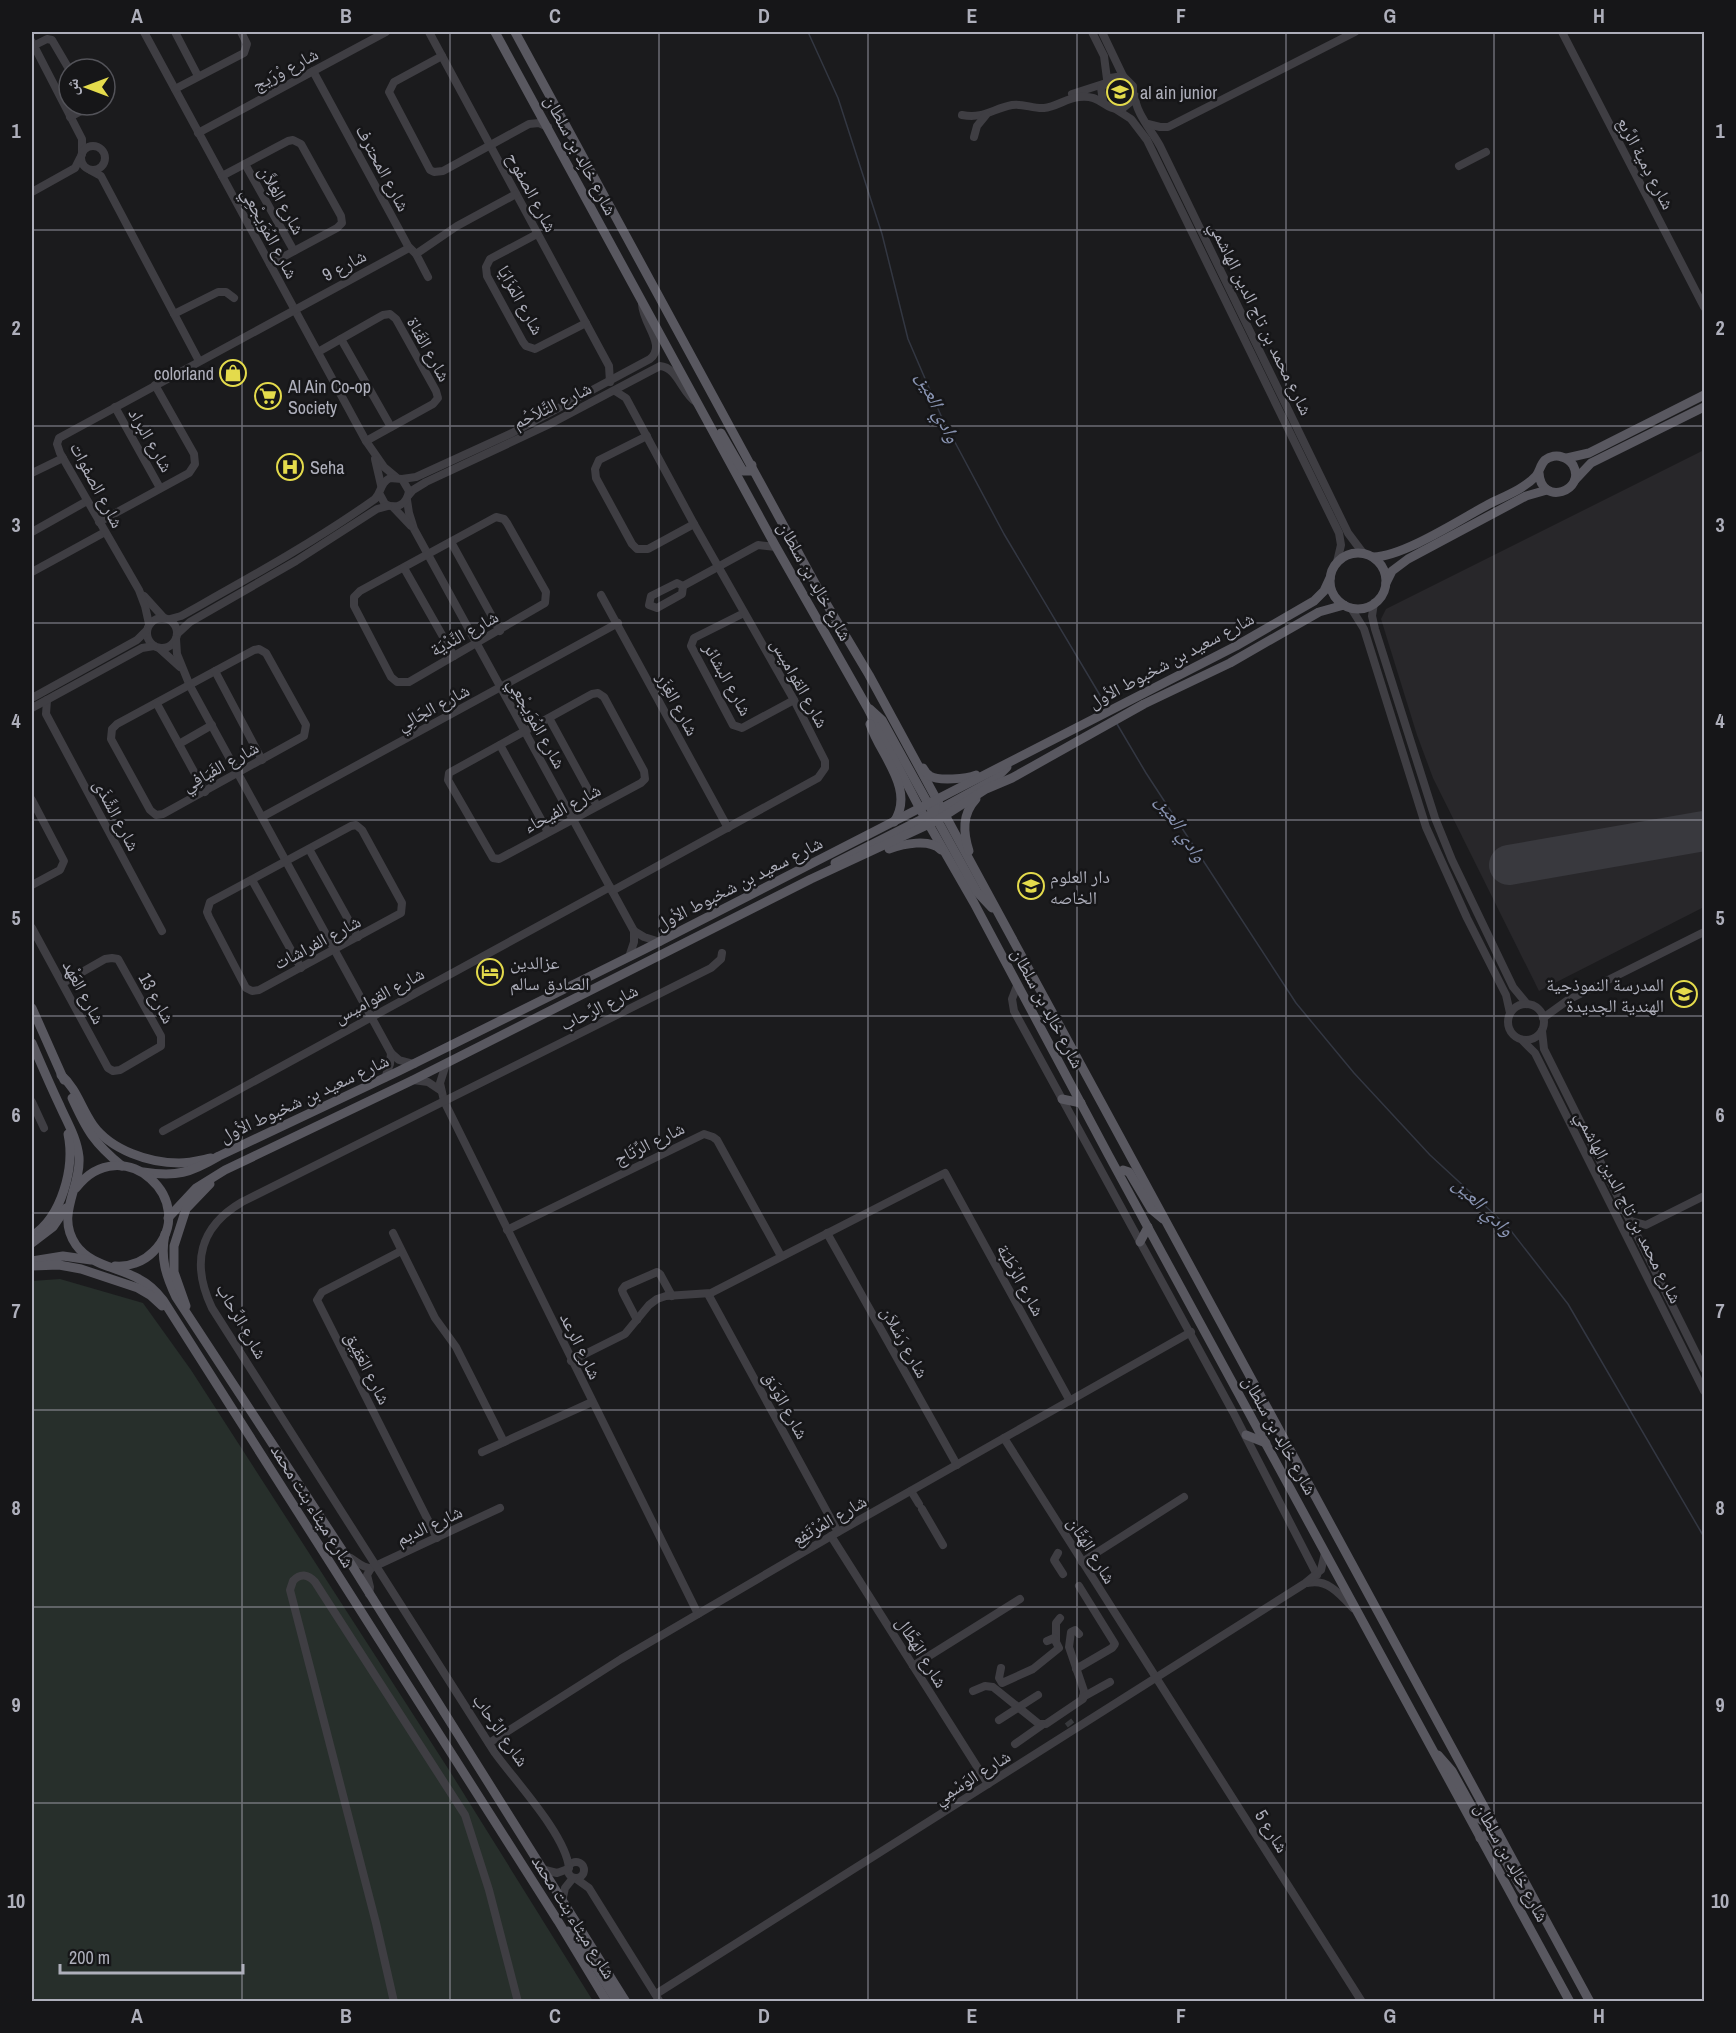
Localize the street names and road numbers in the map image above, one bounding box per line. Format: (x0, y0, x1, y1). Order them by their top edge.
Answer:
street label: شارع وْرَيج (247, 41, 323, 97)
street label: شارع خالِد بن سلطان (539, 90, 623, 220)
street label: شارع دِمية الرَّبع (1611, 112, 1681, 214)
street label: شارع المحترف (350, 120, 416, 216)
street label: شارع الصفوح (500, 148, 564, 236)
street label: شارع الغِلاَّن (253, 161, 311, 239)
street label: شارع المُوَيجْعِي (233, 183, 305, 284)
street label: شارع محمد بن تاج الدين الهاشمي (1201, 217, 1319, 420)
street label: شارع 9 (318, 243, 370, 287)
street label: شارع المَزَايَا (492, 261, 550, 339)
street label: شارع القَناة (401, 312, 457, 386)
street label: شارع التَّلاَحُم (508, 375, 596, 435)
street label: شارع البراد (123, 403, 179, 477)
street label: شارع الصفوات (64, 438, 130, 532)
street label: شارع خالِد بن سلطان (772, 517, 858, 645)
street label: شارع النَّدْيَة (425, 604, 503, 662)
street label: شارع سعيد بن شخبوط الأول (1084, 606, 1258, 714)
street label: شارع القواميس (765, 634, 835, 732)
street label: شارع البشائر (697, 637, 758, 720)
street label: شارع الغِزَر (651, 667, 705, 740)
street label: شارع المُوَيجْعِي (500, 673, 572, 774)
street label: شارع الجَالِي (392, 677, 475, 739)
street label: شارع الفَيَافِي (177, 735, 264, 800)
street label: شارع الشَّذَى (88, 775, 146, 855)
street label: شارع الفيحاء (519, 777, 605, 839)
street label: شارع سعيد بن شخبوط الأول (651, 830, 827, 936)
street label: شارع الفراشات (269, 909, 365, 975)
street label: شارع خالِد بن سلطان (1006, 943, 1090, 1073)
street label: شارع العَهْد (57, 956, 111, 1028)
street label: شارع القواميس (329, 961, 429, 1029)
street label: شارع 13 (133, 968, 181, 1028)
street label: شارع الرِّحاب (556, 977, 642, 1037)
street label: شارع سعيد بن شخبوط الأول (215, 1048, 393, 1148)
street label: شارع محمد بن تاج الدين الهاشمي (1567, 1106, 1688, 1309)
street label: شارع الرِّتَاج (609, 1115, 689, 1171)
street label: شارع الرُطَبَة (991, 1239, 1051, 1321)
street label: شارع الرِّحاب (210, 1279, 274, 1363)
street label: شارع رَسْلاَن (875, 1302, 935, 1382)
street label: شارع الرعد (554, 1308, 608, 1384)
street label: شارع العَقِيق (339, 1327, 397, 1409)
street label: شارع الوَدَق (757, 1367, 815, 1443)
street label: شارع خالِد بن سلطان (1237, 1371, 1323, 1499)
street label: شارع ميثاء بنت محمد (265, 1440, 361, 1572)
street label: شارع المُرْتَفِع (787, 1488, 871, 1552)
street label: شارع الديم (392, 1499, 466, 1551)
street label: شارع الهَتَّان (1062, 1512, 1122, 1588)
street label: شارع الهَطَّال (890, 1612, 954, 1692)
street label: شارع الرِّحاب (467, 1689, 535, 1771)
street label: شارع الوَسْمِي (929, 1743, 1017, 1813)
street label: شارع خالِد بن سلطان (1469, 1798, 1555, 1926)
street label: شارع 5 (1249, 1805, 1295, 1857)
street label: شارع ميثاء بنت محمد (526, 1851, 622, 1983)

